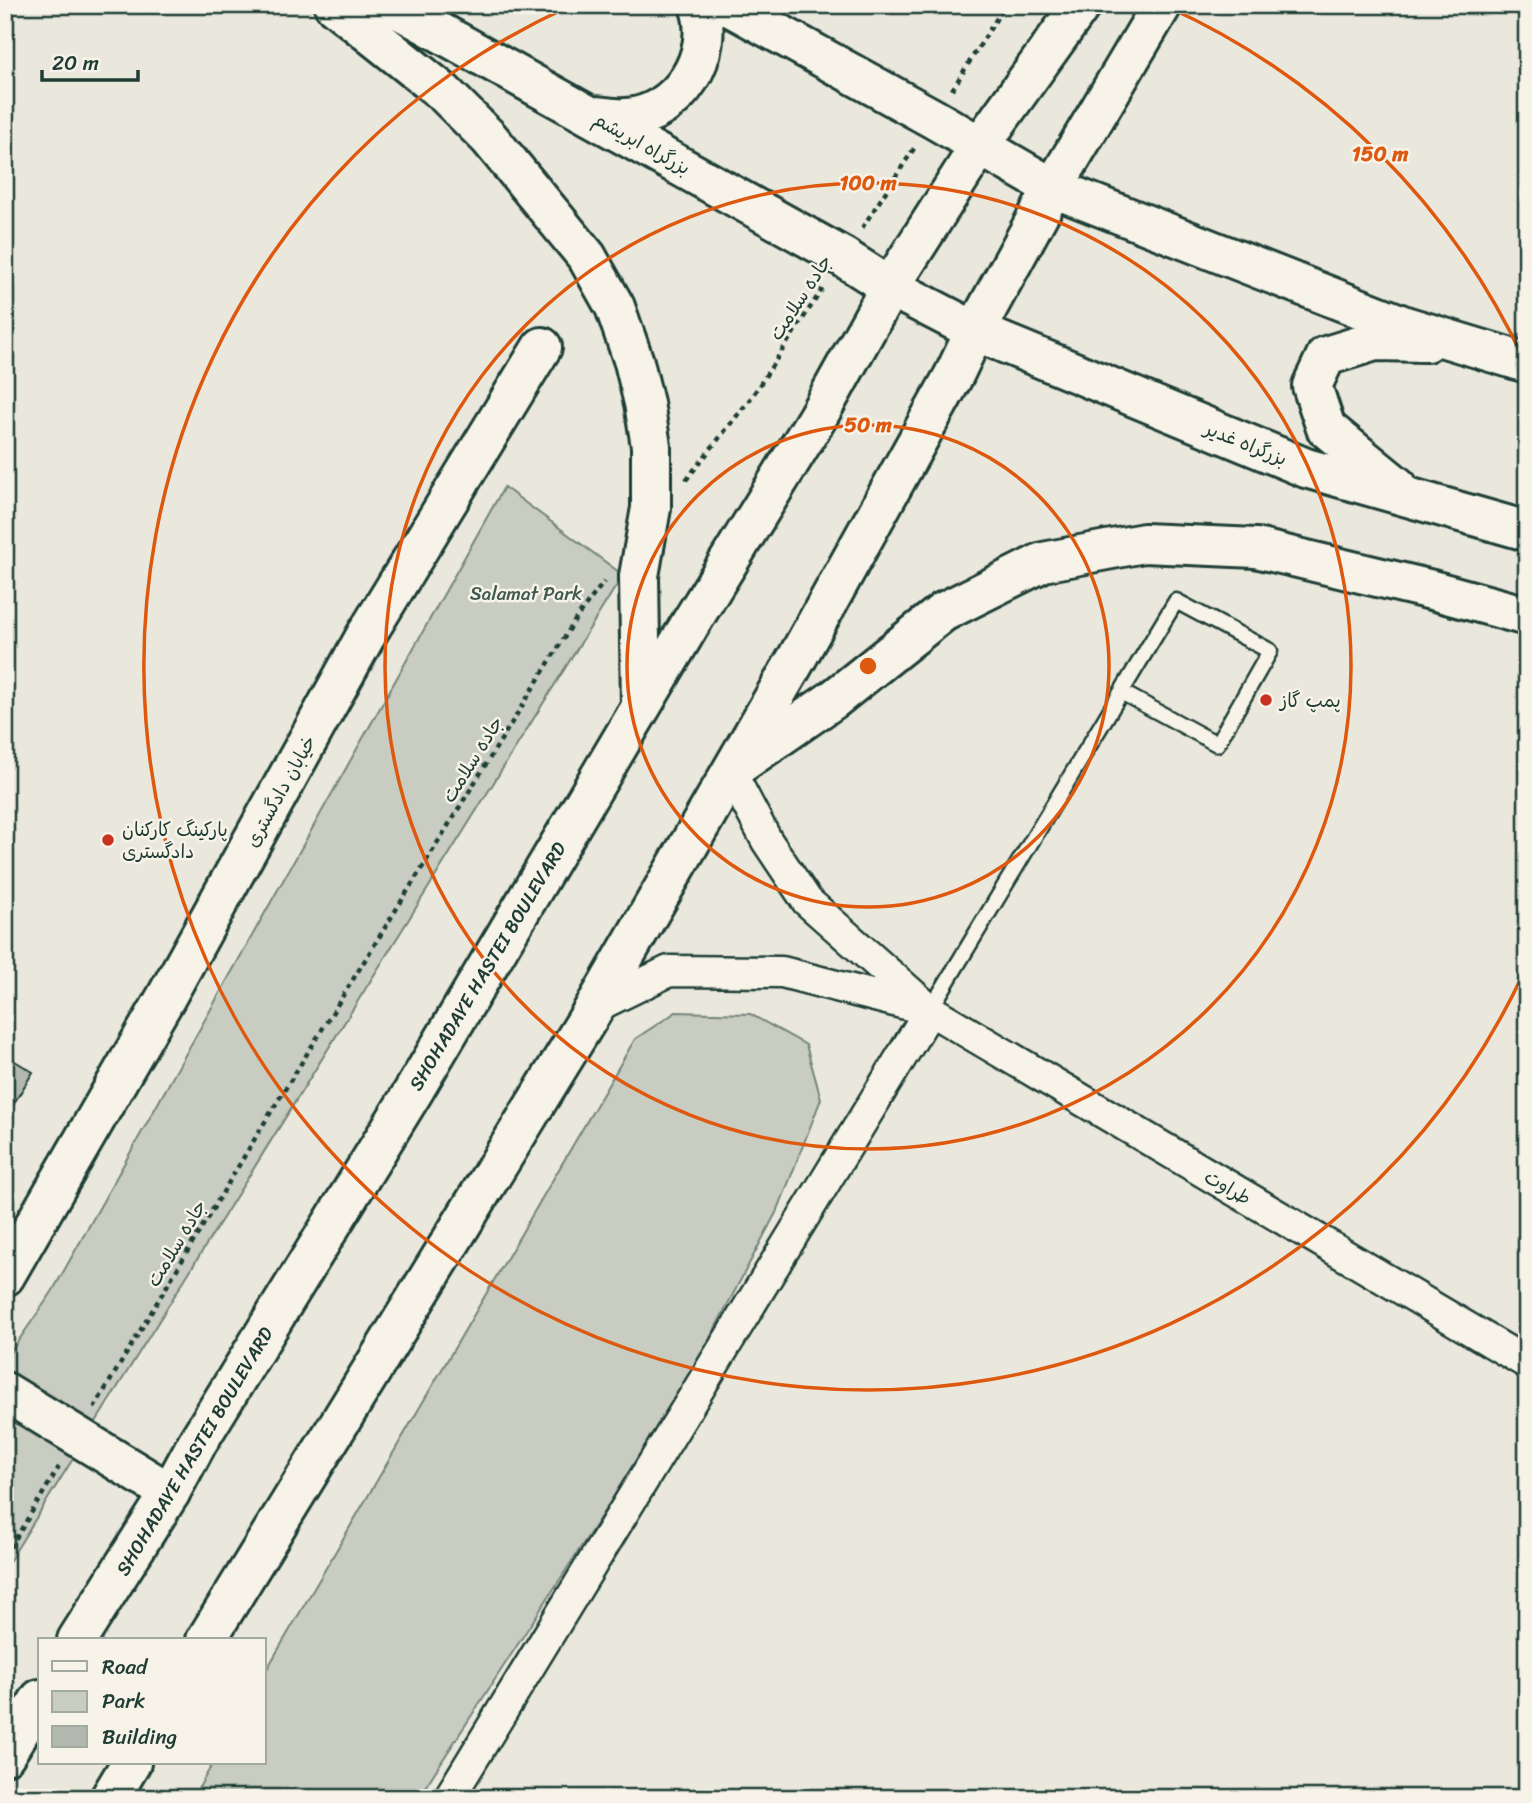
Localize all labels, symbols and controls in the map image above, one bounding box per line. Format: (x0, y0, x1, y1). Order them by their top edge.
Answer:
scale bar (42, 38, 138, 82)
text: 20 m (52, 44, 99, 82)
street label: بزرگراه ابریشم (587, 103, 697, 184)
text: 150 m (1352, 135, 1409, 173)
text: 100 m (839, 164, 897, 202)
street label: جاده سلامت (760, 247, 841, 347)
text: 50 m (844, 406, 893, 444)
street label: بزرگراه غدیر (1197, 411, 1292, 475)
park label: Salamat Park (470, 577, 582, 610)
centre of rings (856, 654, 880, 678)
place label: پمپ گاز (1278, 684, 1341, 717)
marker: پمپ گاز (1258, 692, 1274, 708)
street label: جاده سلامت (433, 709, 512, 809)
street label: خیابان دادگستری (236, 729, 325, 854)
place label: پارکینگ کارکنان دادگستری (122, 813, 228, 868)
marker: پارکینگ کارکنان دادگستری (100, 832, 116, 848)
street label: SHOHADAYE HASTEI BOULEVARD (400, 835, 575, 1097)
street label: طراوت (1198, 1161, 1258, 1214)
street label: جاده سلامت (137, 1193, 216, 1293)
street label: SHOHADAYE HASTEI BOULEVARD (107, 1320, 282, 1582)
legend (38, 1638, 266, 1764)
text: Road (102, 1648, 149, 1686)
text: Park (102, 1682, 145, 1720)
text: Building (102, 1718, 178, 1756)

